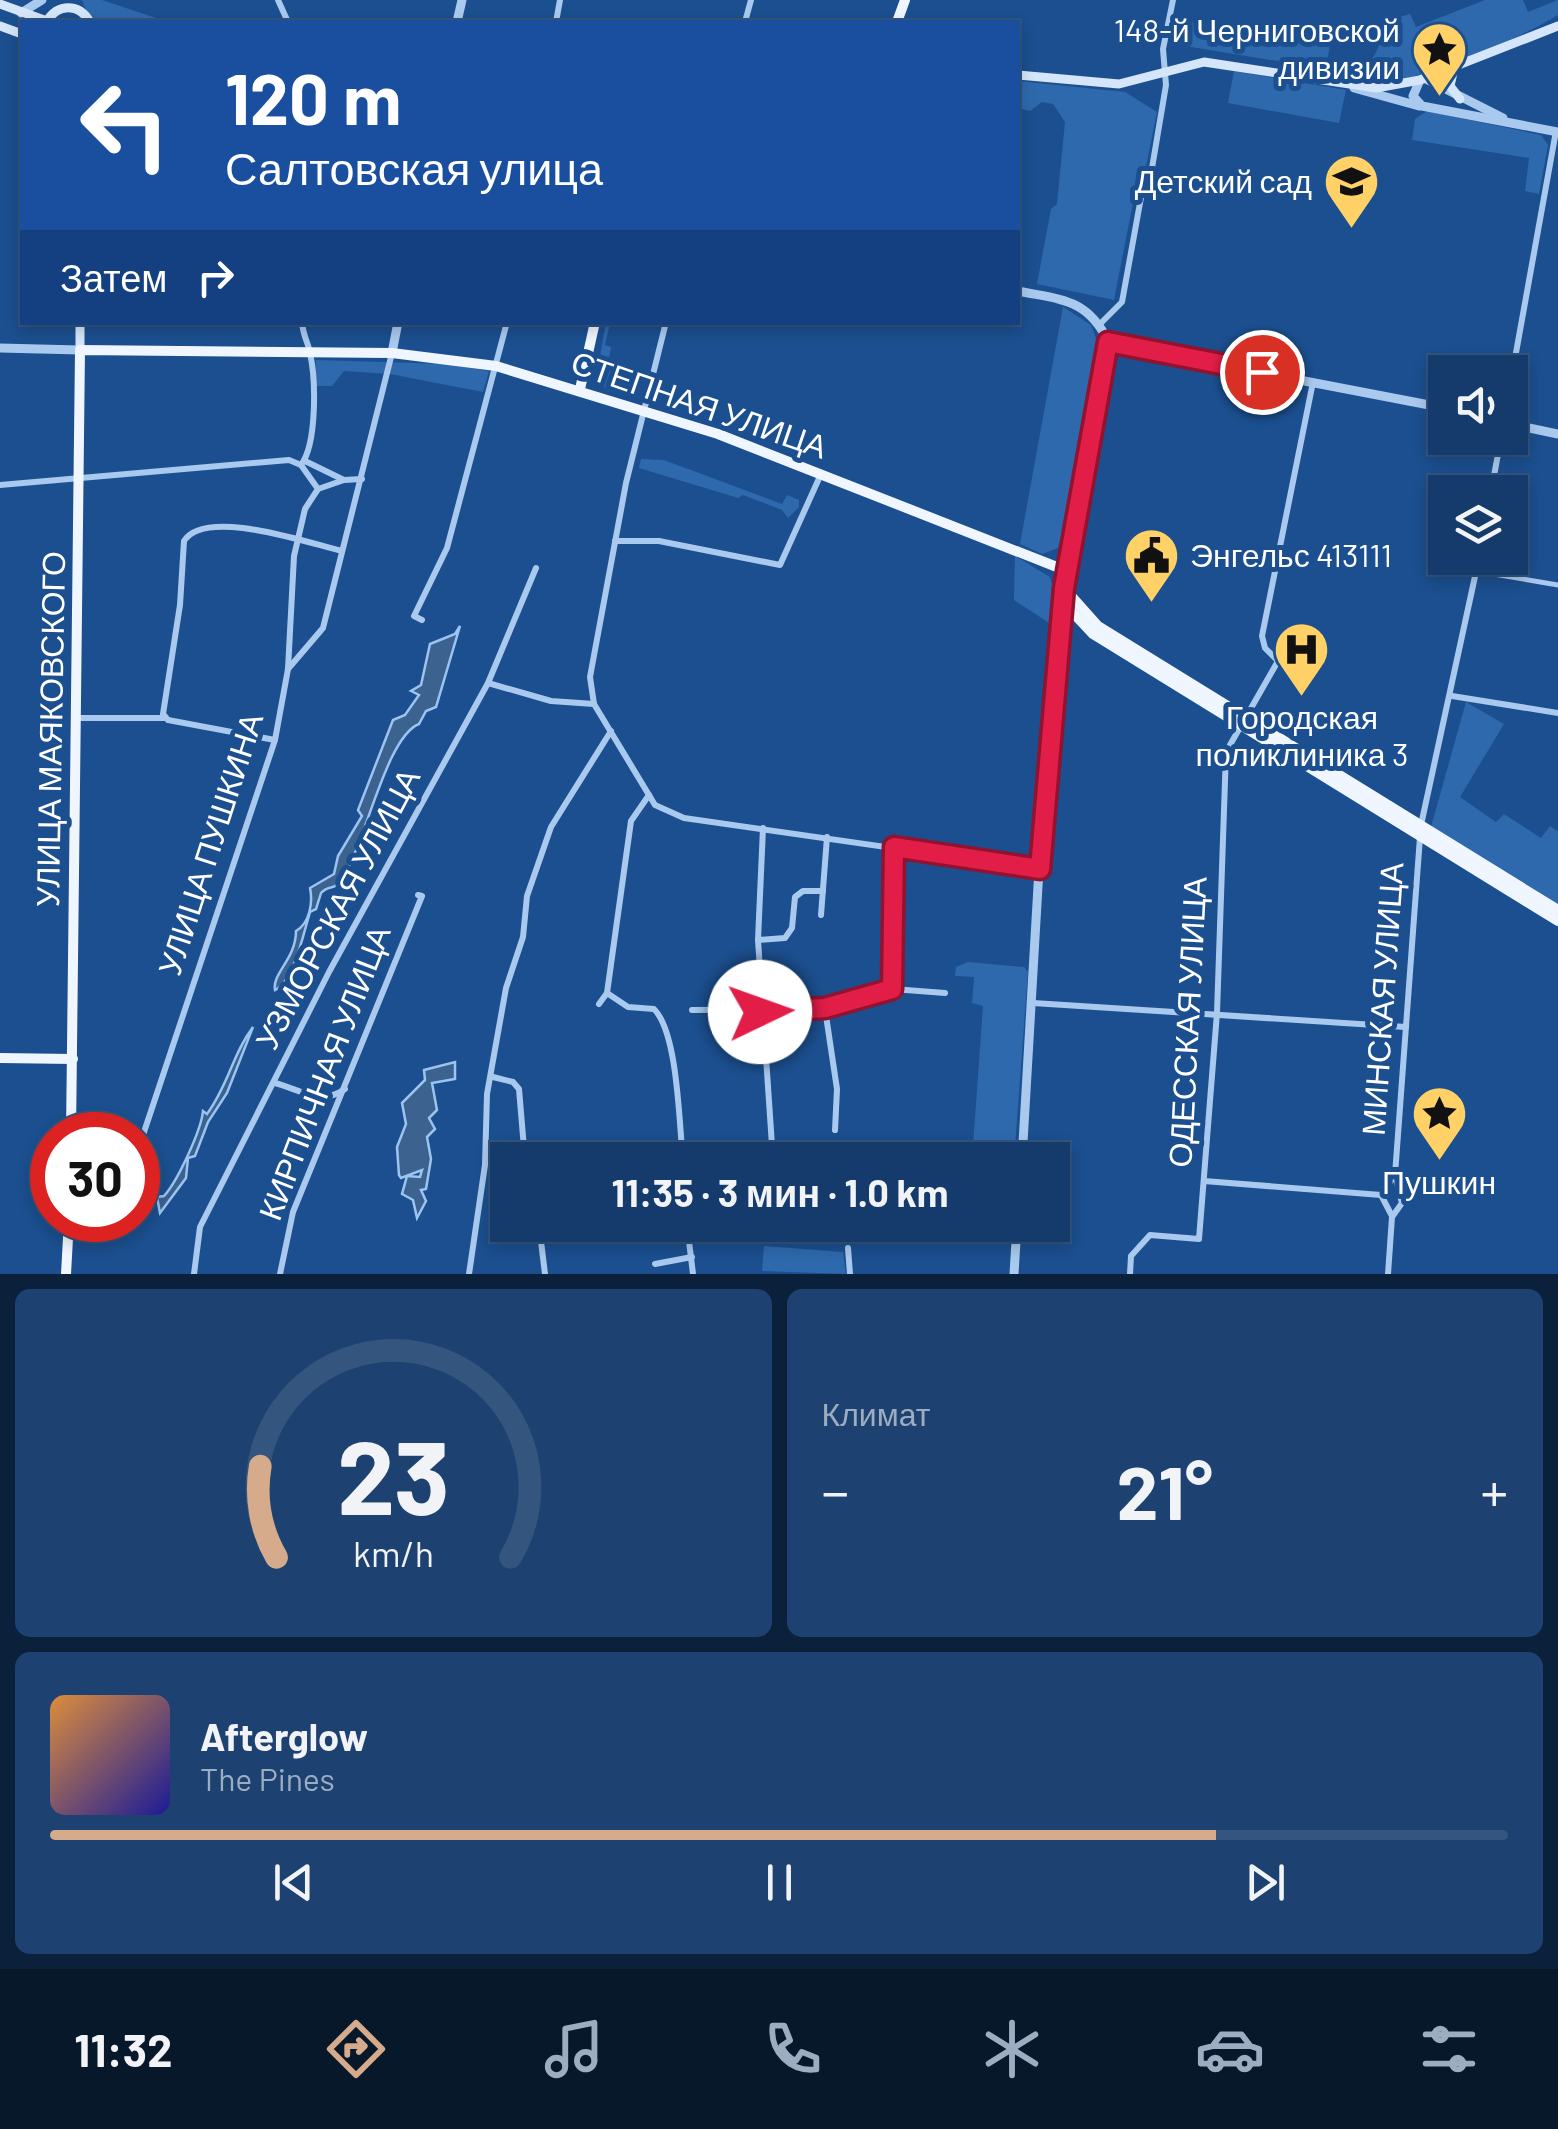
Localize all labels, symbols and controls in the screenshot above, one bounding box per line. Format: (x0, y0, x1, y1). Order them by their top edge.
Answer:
place label: 148-й Черниговской дивизии (1114, 10, 1400, 86)
place icon: 148-й Черниговской дивизии (1409, 19, 1469, 98)
text: 120 m (225, 55, 401, 139)
icon: left (60, 60, 190, 190)
text: Салтовская улица (225, 140, 603, 194)
school or university icon: Детский сад (1321, 152, 1381, 231)
place label: Детский сад (1135, 161, 1312, 200)
icon: right (188, 250, 243, 305)
text: Затем (60, 254, 168, 300)
pin (1220, 330, 1305, 415)
street label: СТЕПНАЯ УЛИЦА (566, 341, 833, 466)
icon: arrive (1235, 345, 1290, 400)
map controls (1428, 355, 1528, 575)
button: sound (1428, 355, 1528, 455)
button: layers (1428, 475, 1528, 575)
public building icon: Энгельс 413111 (1121, 526, 1181, 605)
place label: Энгельс 413111 (1190, 535, 1392, 573)
street label: УЛИЦА МАЯКОВСКОГО (27, 551, 72, 907)
hospital icon: Городская поликлиника 3 (1272, 619, 1332, 698)
place label: Городская поликлиника 3 (1196, 697, 1408, 772)
street label: УЛИЦА ПУШКИНА (149, 707, 271, 980)
street label: УЗМОРСКАЯ УЛИЦА (246, 761, 428, 1055)
street label: МИНСКАЯ УЛИЦА (1353, 860, 1411, 1137)
street label: ОДЕССКАЯ УЛИЦА (1159, 875, 1214, 1168)
street label: КИРПИЧНАЯ УЛИЦА (249, 919, 398, 1225)
position arrow (708, 960, 812, 1064)
place icon: Пушкин (1409, 1084, 1469, 1163)
speed limit sign: 30 (30, 1112, 160, 1242)
place label: Пушкин (1382, 1162, 1496, 1201)
text: 11:35 · 3 мин · 1.0 km (612, 1169, 948, 1215)
text: Климат (822, 1394, 930, 1432)
text: 23 (337, 1411, 450, 1536)
text: 21° (1117, 1445, 1213, 1535)
text: − (822, 1457, 849, 1523)
text: + (1480, 1457, 1508, 1523)
text: km/h (353, 1531, 434, 1574)
text: Afterglow (200, 1713, 368, 1759)
text: The Pines (200, 1759, 335, 1797)
icon: previous (266, 1855, 321, 1910)
icon: pause (752, 1855, 807, 1910)
icon: next (1238, 1855, 1293, 1910)
icon: directions (321, 2014, 391, 2084)
icon: music (539, 2014, 609, 2084)
icon: phone (758, 2014, 828, 2084)
icon: climate (977, 2014, 1047, 2084)
icon: car (1195, 2014, 1265, 2084)
icon: filters (1414, 2014, 1484, 2084)
text: 11:32 (74, 2022, 172, 2076)

